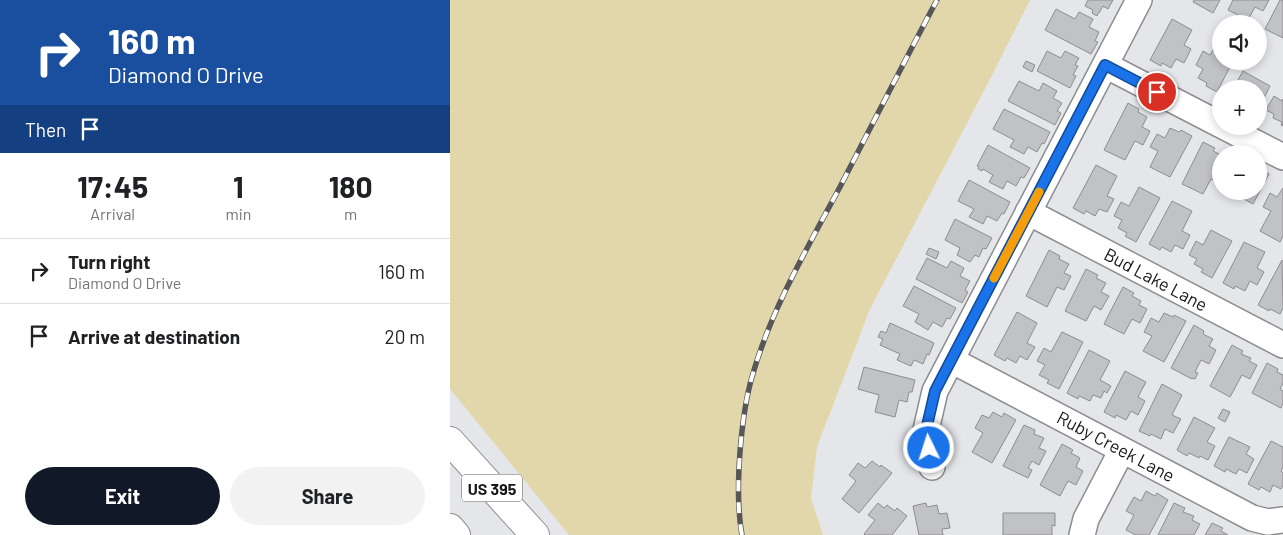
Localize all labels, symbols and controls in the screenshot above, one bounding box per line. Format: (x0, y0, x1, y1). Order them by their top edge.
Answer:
map controls (1212, 15, 1267, 200)
button: sound (1212, 15, 1267, 70)
text: 160 m (108, 19, 195, 61)
icon: right (25, 20, 90, 85)
text: Diamond O Drive (108, 61, 264, 87)
pin (1136, 71, 1178, 113)
icon: arrive (1143, 78, 1171, 106)
button: + (1212, 80, 1267, 135)
icon: arrive (76, 115, 104, 143)
text: Then (25, 118, 66, 141)
button: − (1212, 145, 1267, 200)
text: 17:45 (77, 168, 148, 204)
text: 1 (233, 168, 244, 204)
text: 180 (329, 168, 373, 204)
text: Arrival (90, 204, 135, 223)
text: min (225, 204, 251, 223)
text: m (344, 204, 357, 223)
street label: Bud Lake Lane (1101, 243, 1211, 315)
text: Turn right (68, 250, 150, 273)
icon: right (25, 257, 53, 285)
text: 160 m (378, 260, 425, 283)
text: Diamond O Drive (68, 273, 181, 292)
icon: arrive (25, 322, 53, 350)
text: Arrive at destination (68, 325, 240, 348)
text: 20 m (385, 325, 425, 348)
street label: Ruby Creek Lane (1053, 406, 1179, 486)
position arrow (902, 421, 954, 473)
button: Exit (25, 467, 220, 525)
button: Share (230, 467, 425, 525)
road number: US 395 (462, 474, 522, 502)

